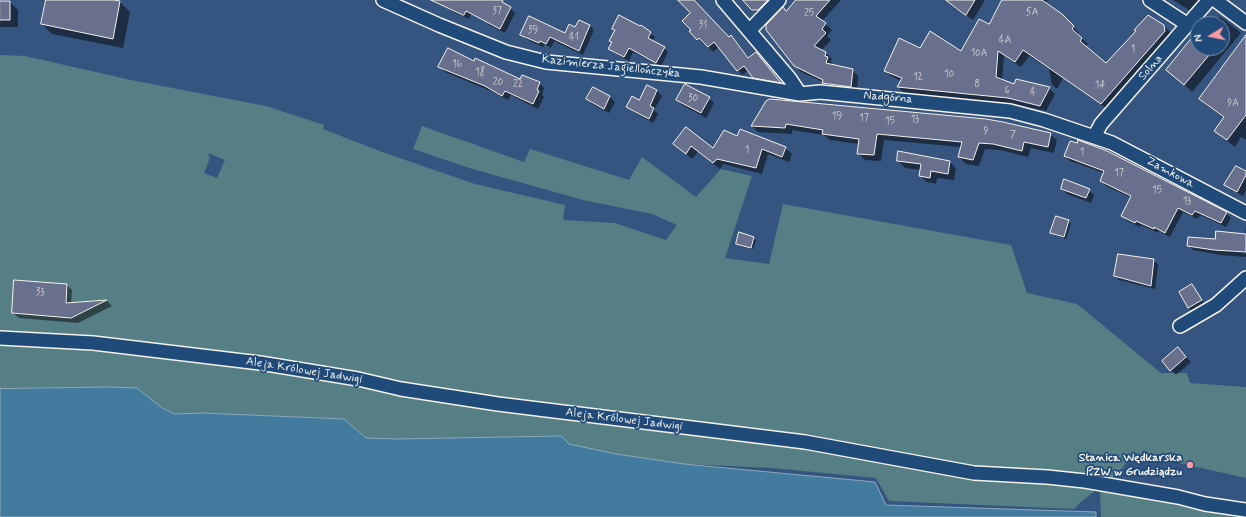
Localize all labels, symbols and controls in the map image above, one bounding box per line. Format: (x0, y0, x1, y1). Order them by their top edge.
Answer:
house number: 37 (492, 6, 502, 18)
house number: 5A (1026, 7, 1038, 19)
house number: 25 (804, 8, 814, 20)
north arrow (1190, 16, 1230, 56)
house number: 31 (699, 20, 707, 32)
house number: 39 (528, 25, 538, 37)
house number: 41 (569, 32, 579, 44)
text: N (1192, 33, 1207, 43)
house number: 4A (999, 35, 1011, 47)
house number: 1 (1131, 44, 1135, 56)
house number: 10A (971, 48, 987, 60)
street label: Solna (1136, 52, 1166, 84)
street label: Kazimierza Jagiellończyka (541, 53, 681, 81)
house number: 16 (452, 59, 462, 71)
house number: 18 (475, 67, 485, 79)
house number: 10 (944, 69, 954, 81)
house number: 12 (913, 72, 923, 84)
house number: 20 (493, 77, 503, 89)
house number: 22 (513, 79, 523, 91)
house number: 8 (974, 79, 980, 91)
house number: 14 (1095, 80, 1105, 92)
house number: 6 (1004, 85, 1010, 97)
house number: 4 (1030, 87, 1036, 99)
street label: Nadgórna (863, 89, 913, 107)
house number: 30 (688, 93, 698, 105)
house number: 9A (1227, 98, 1239, 110)
house number: 19 (832, 111, 842, 123)
house number: 17 (859, 113, 869, 125)
house number: 13 (911, 114, 919, 126)
house number: 15 (885, 116, 895, 128)
house number: 9 (984, 126, 988, 138)
house number: 7 (1010, 130, 1016, 142)
house number: 1 (745, 145, 749, 157)
house number: 1 (1080, 147, 1084, 159)
street label: Zamkowa (1143, 154, 1197, 192)
house number: 17 (1114, 168, 1124, 180)
house number: 15 (1152, 185, 1162, 197)
house number: 13 (1183, 196, 1191, 208)
house number: 33 (36, 287, 44, 299)
street label: Aleja Królowej Jadwigi (245, 355, 363, 387)
street label: Aleja Królowej Jadwigi (565, 406, 683, 434)
place label: Stanica Wędkarska PZW w Grudziądzu (1079, 451, 1182, 479)
marker: Stanica Wędkarska PZW w Grudziądzu (1185, 460, 1195, 470)

